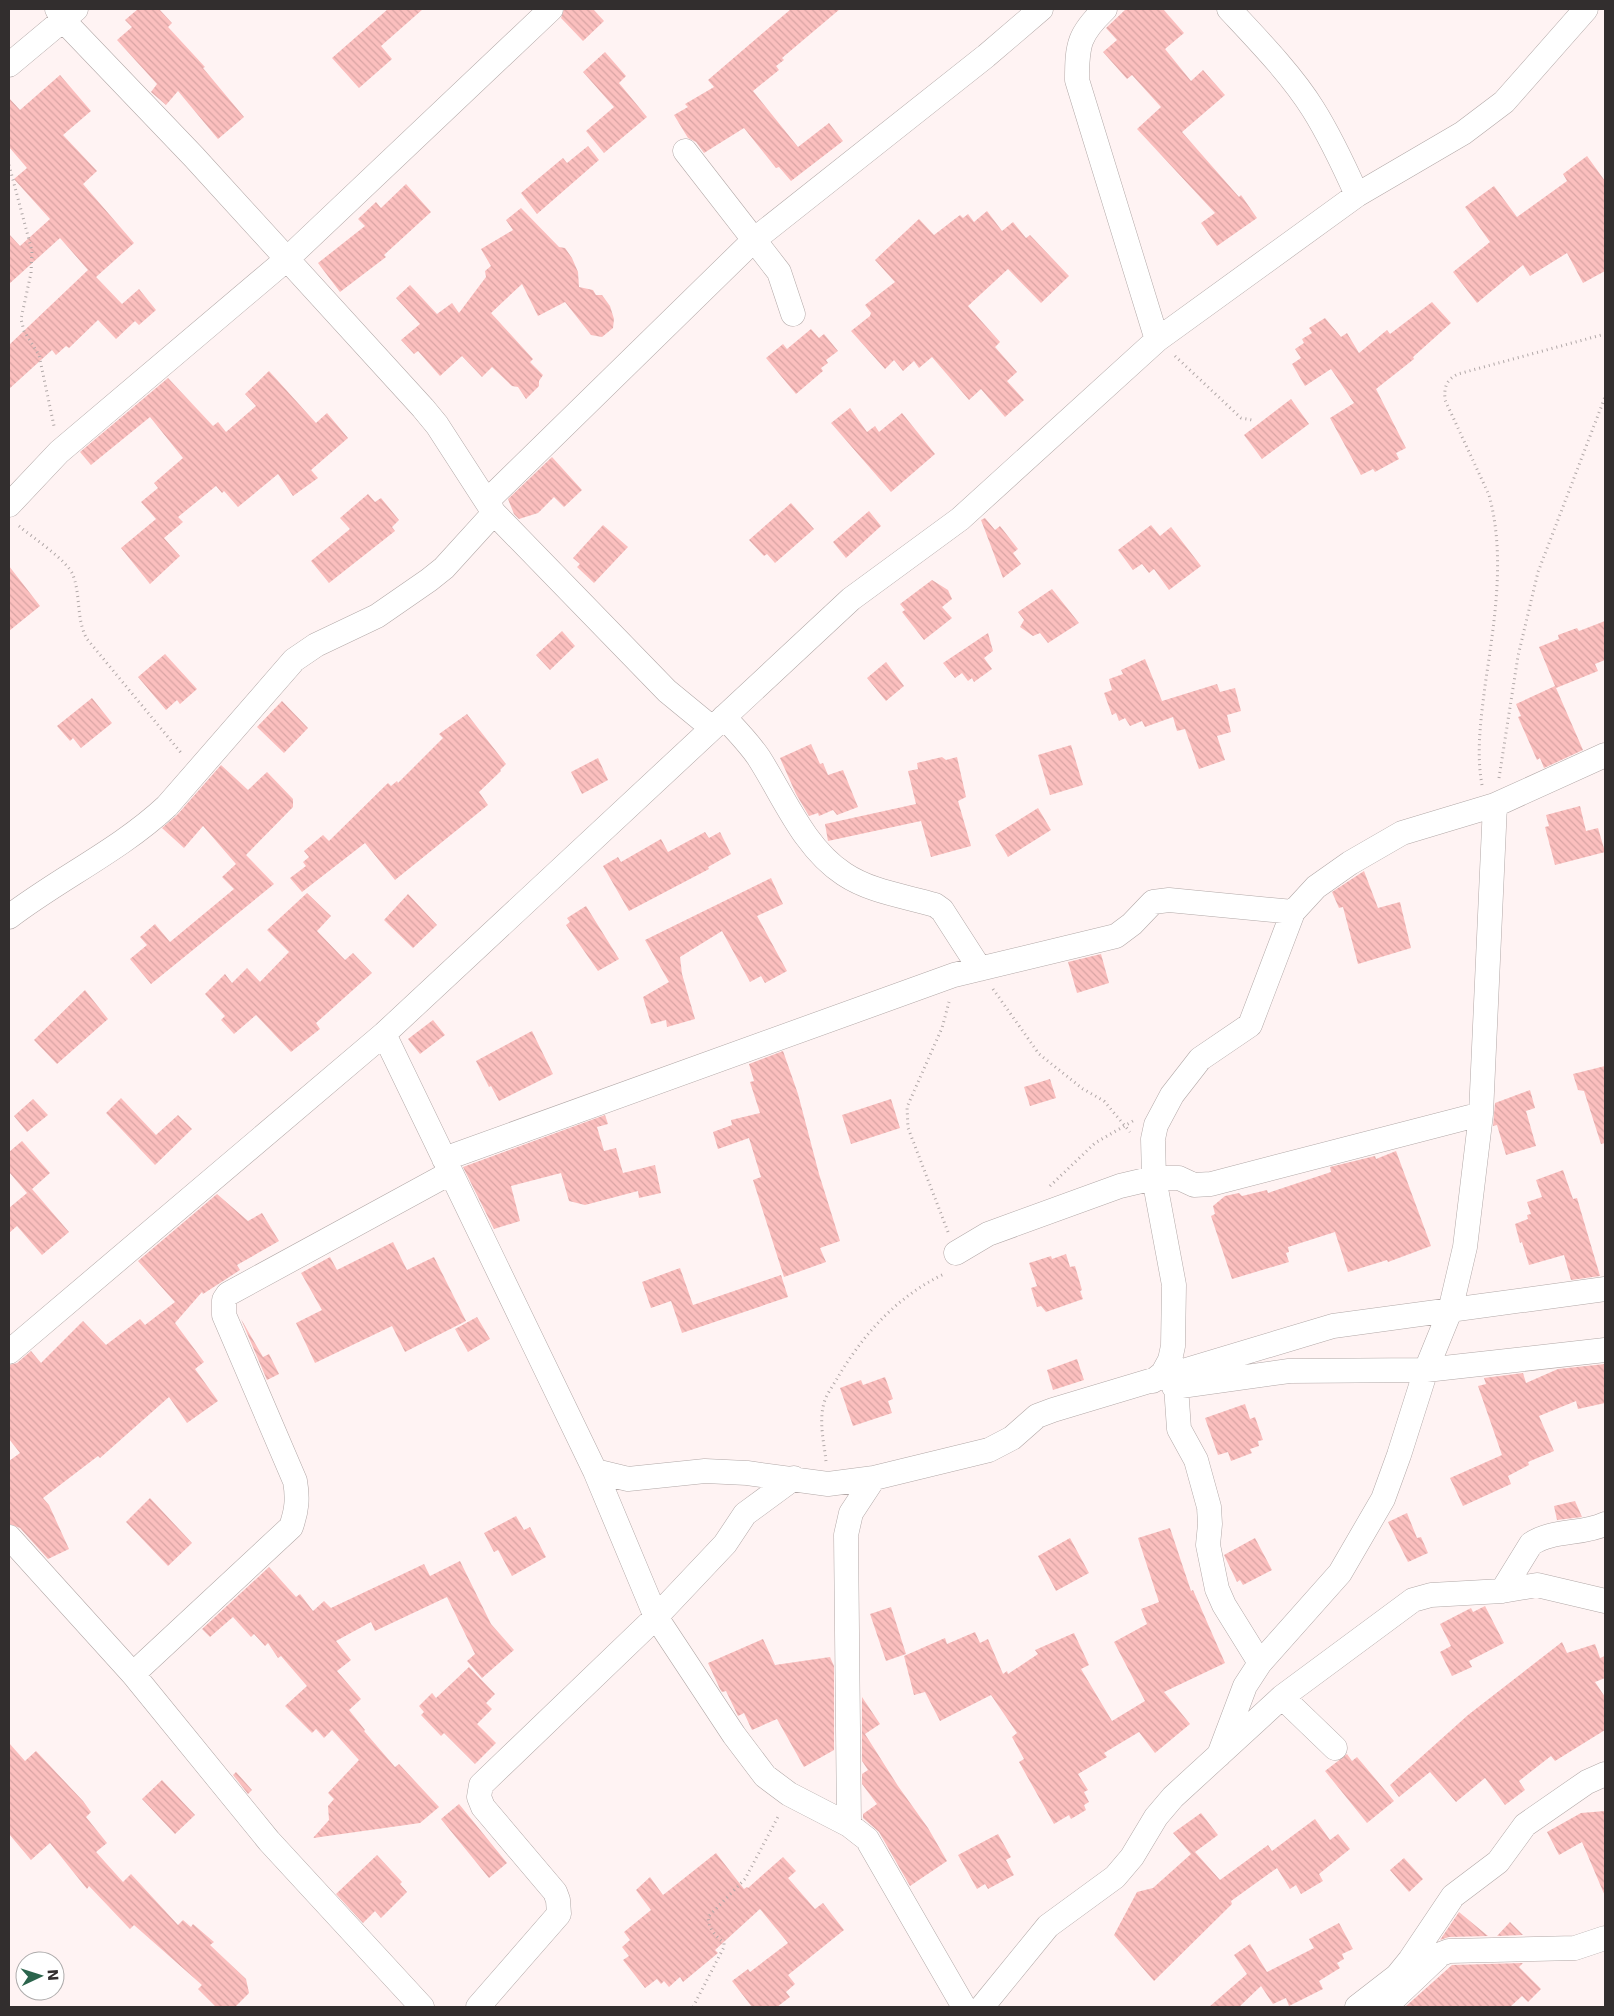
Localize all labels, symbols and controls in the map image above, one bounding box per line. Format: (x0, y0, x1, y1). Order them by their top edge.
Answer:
north arrow (15, 1951, 65, 2001)
text: N (45, 1969, 61, 1981)

